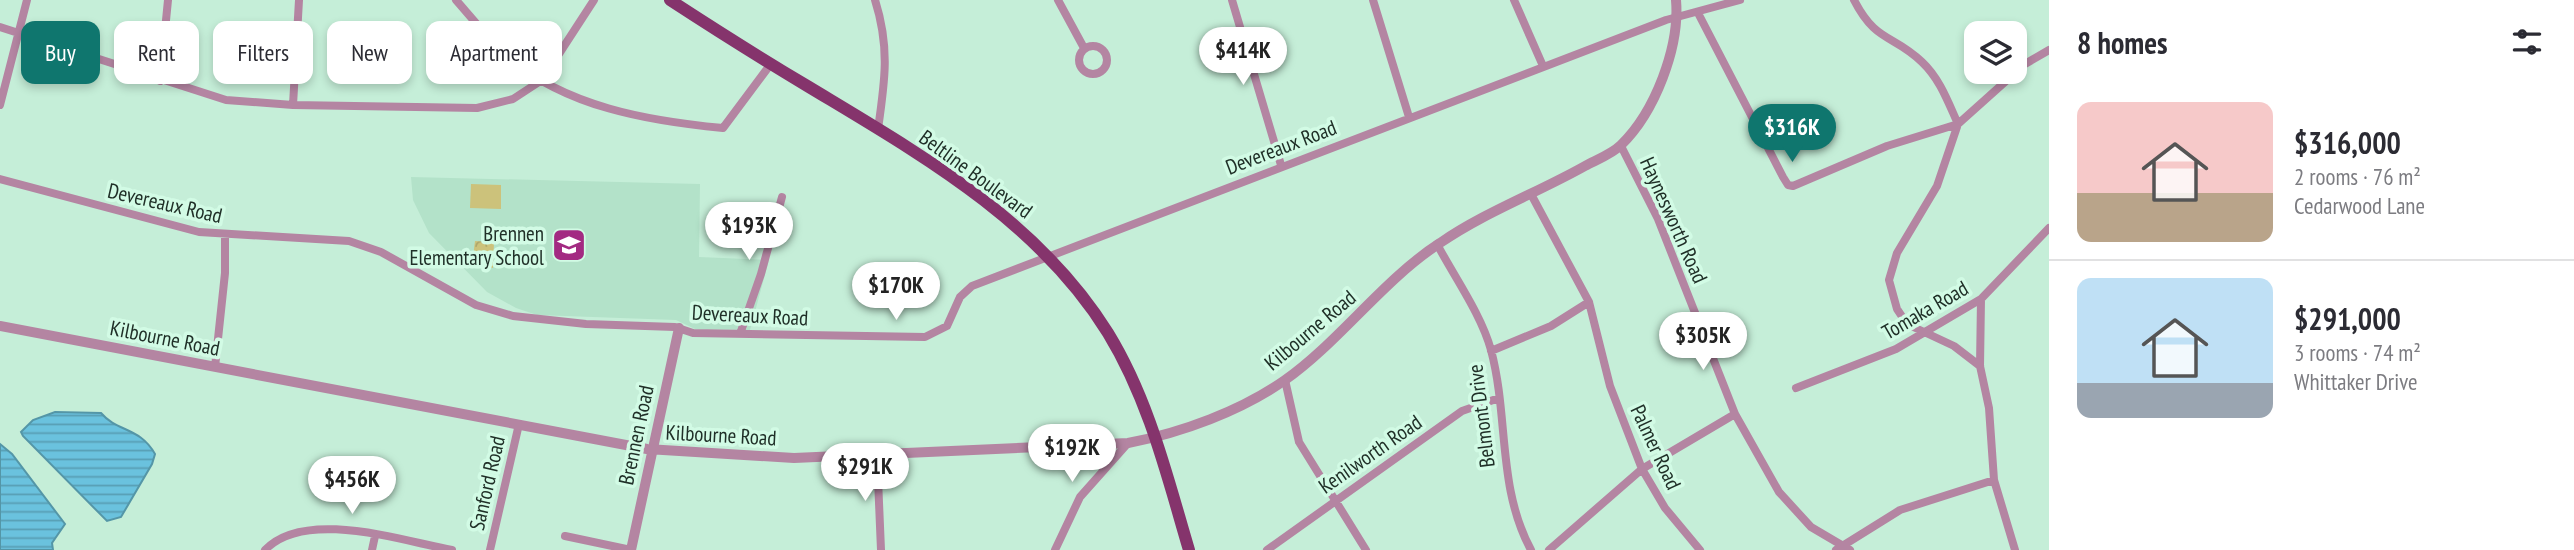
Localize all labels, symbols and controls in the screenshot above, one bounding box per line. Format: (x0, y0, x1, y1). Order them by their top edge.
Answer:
chip: Buy (21, 21, 100, 84)
chip: Rent (114, 21, 199, 84)
chip: Filters (213, 21, 313, 84)
chip: New (327, 21, 412, 84)
chip: Apartment (426, 21, 562, 84)
map controls (1964, 21, 2027, 84)
button: layers (1964, 21, 2027, 84)
text: 8 homes (2077, 23, 2168, 62)
icon: filters (2508, 23, 2546, 61)
pin: $414K (1194, 28, 1292, 87)
text: $414K (1215, 35, 1271, 64)
pin: $316K (1743, 104, 1841, 164)
text: $316K (1764, 112, 1820, 141)
street label: Devereaux Road (1222, 114, 1340, 180)
text: $316,000 (2294, 123, 2401, 162)
street label: Beltline Boulevard (914, 124, 1038, 224)
icon: home (2133, 130, 2217, 214)
street label: Haynesworth Road (1634, 153, 1714, 287)
text: 2 rooms · 76 m² (2294, 162, 2421, 191)
street label: Devereaux Road (105, 177, 225, 229)
text: Cedarwood Lane (2294, 191, 2425, 220)
pin: $193K (700, 202, 798, 262)
text: $193K (721, 210, 777, 239)
place label: Brennen Elementary School (409, 220, 544, 271)
school or university icon: Brennen Elementary School (550, 226, 588, 264)
pin: $170K (847, 262, 945, 322)
text: $170K (868, 270, 924, 299)
street label: Tomaka Road (1877, 275, 1973, 345)
street label: Kilbourne Road (1259, 284, 1361, 376)
street label: Devereaux Road (691, 298, 809, 332)
text: $291,000 (2294, 299, 2401, 338)
icon: home (2133, 306, 2217, 390)
pin: $305K (1654, 312, 1752, 372)
street label: Kilbourne Road (108, 314, 222, 362)
text: $305K (1675, 320, 1731, 349)
text: 3 rooms · 74 m² (2294, 338, 2421, 367)
street label: Belmont Drive (1461, 363, 1501, 469)
text: Whittaker Drive (2294, 367, 2418, 396)
street label: Brennen Road (612, 383, 660, 487)
street label: Palmer Road (1625, 400, 1687, 494)
street label: Kenilworth Road (1313, 409, 1427, 499)
street label: Kilbourne Road (665, 419, 777, 451)
pin: $192K (1023, 424, 1121, 484)
text: $192K (1044, 432, 1100, 461)
street label: Sanford Road (463, 433, 511, 533)
pin: $291K (816, 444, 914, 503)
text: $291K (837, 451, 893, 480)
pin: $456K (303, 456, 401, 516)
text: $456K (324, 464, 380, 493)

